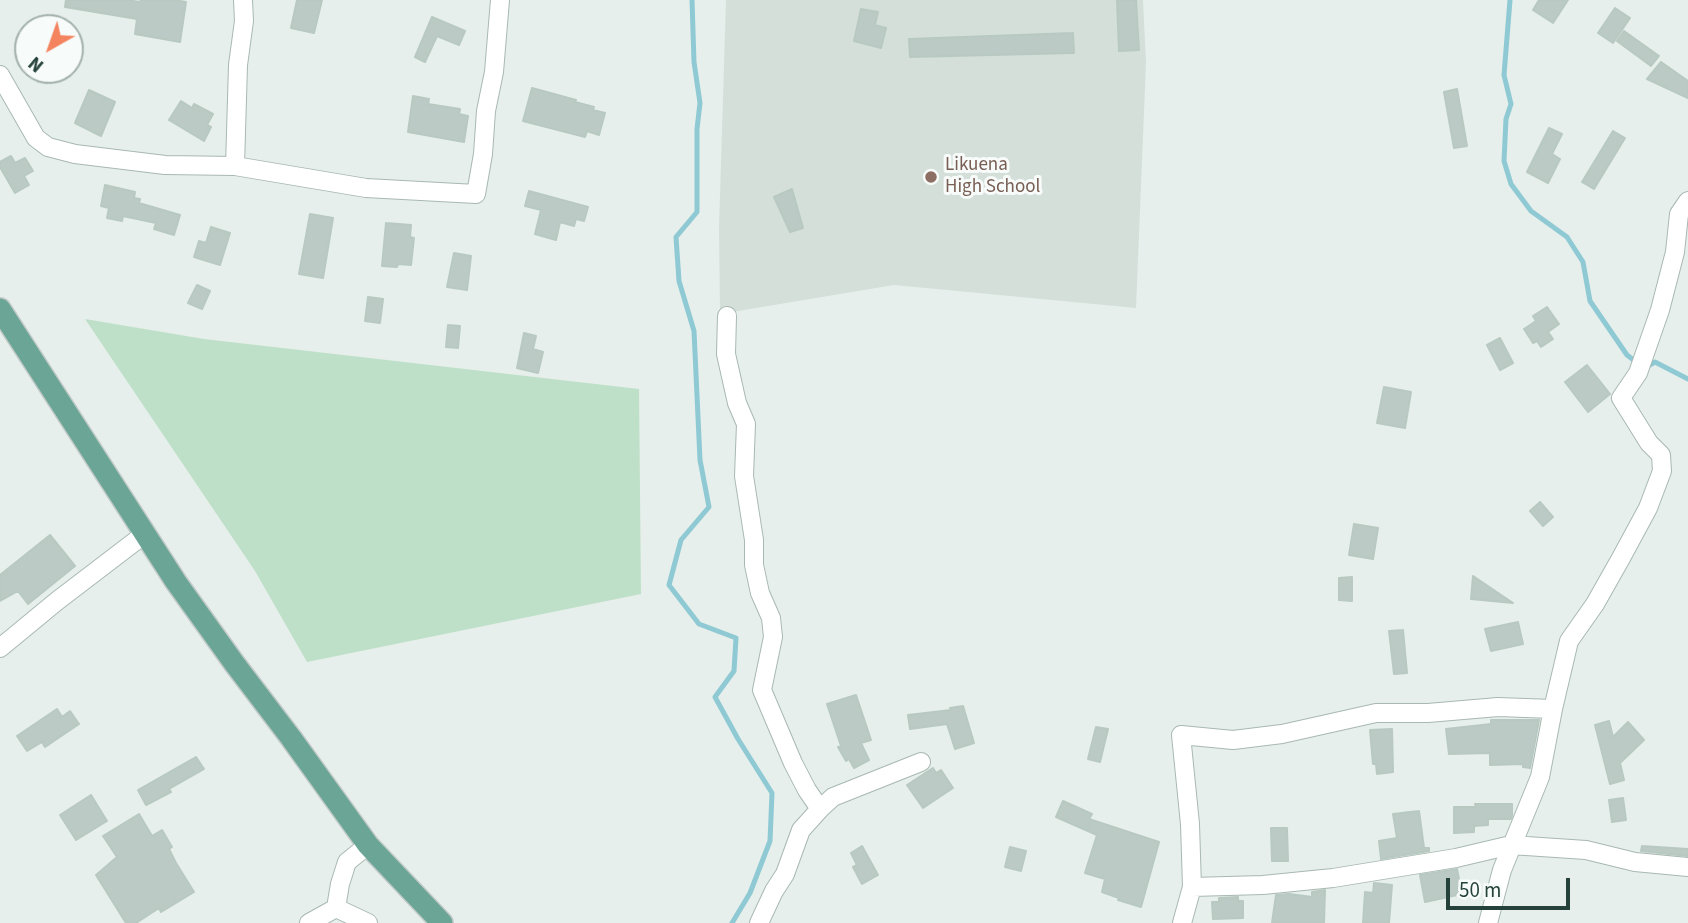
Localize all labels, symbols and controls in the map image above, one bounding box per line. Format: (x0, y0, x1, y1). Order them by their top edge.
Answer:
north arrow (14, 14, 84, 84)
text: N (23, 50, 50, 78)
place label: Likuena High School (945, 155, 1040, 199)
marker: Likuena High School (923, 169, 939, 185)
scale bar (1450, 864, 1574, 908)
text: 50 m (1459, 875, 1501, 905)

